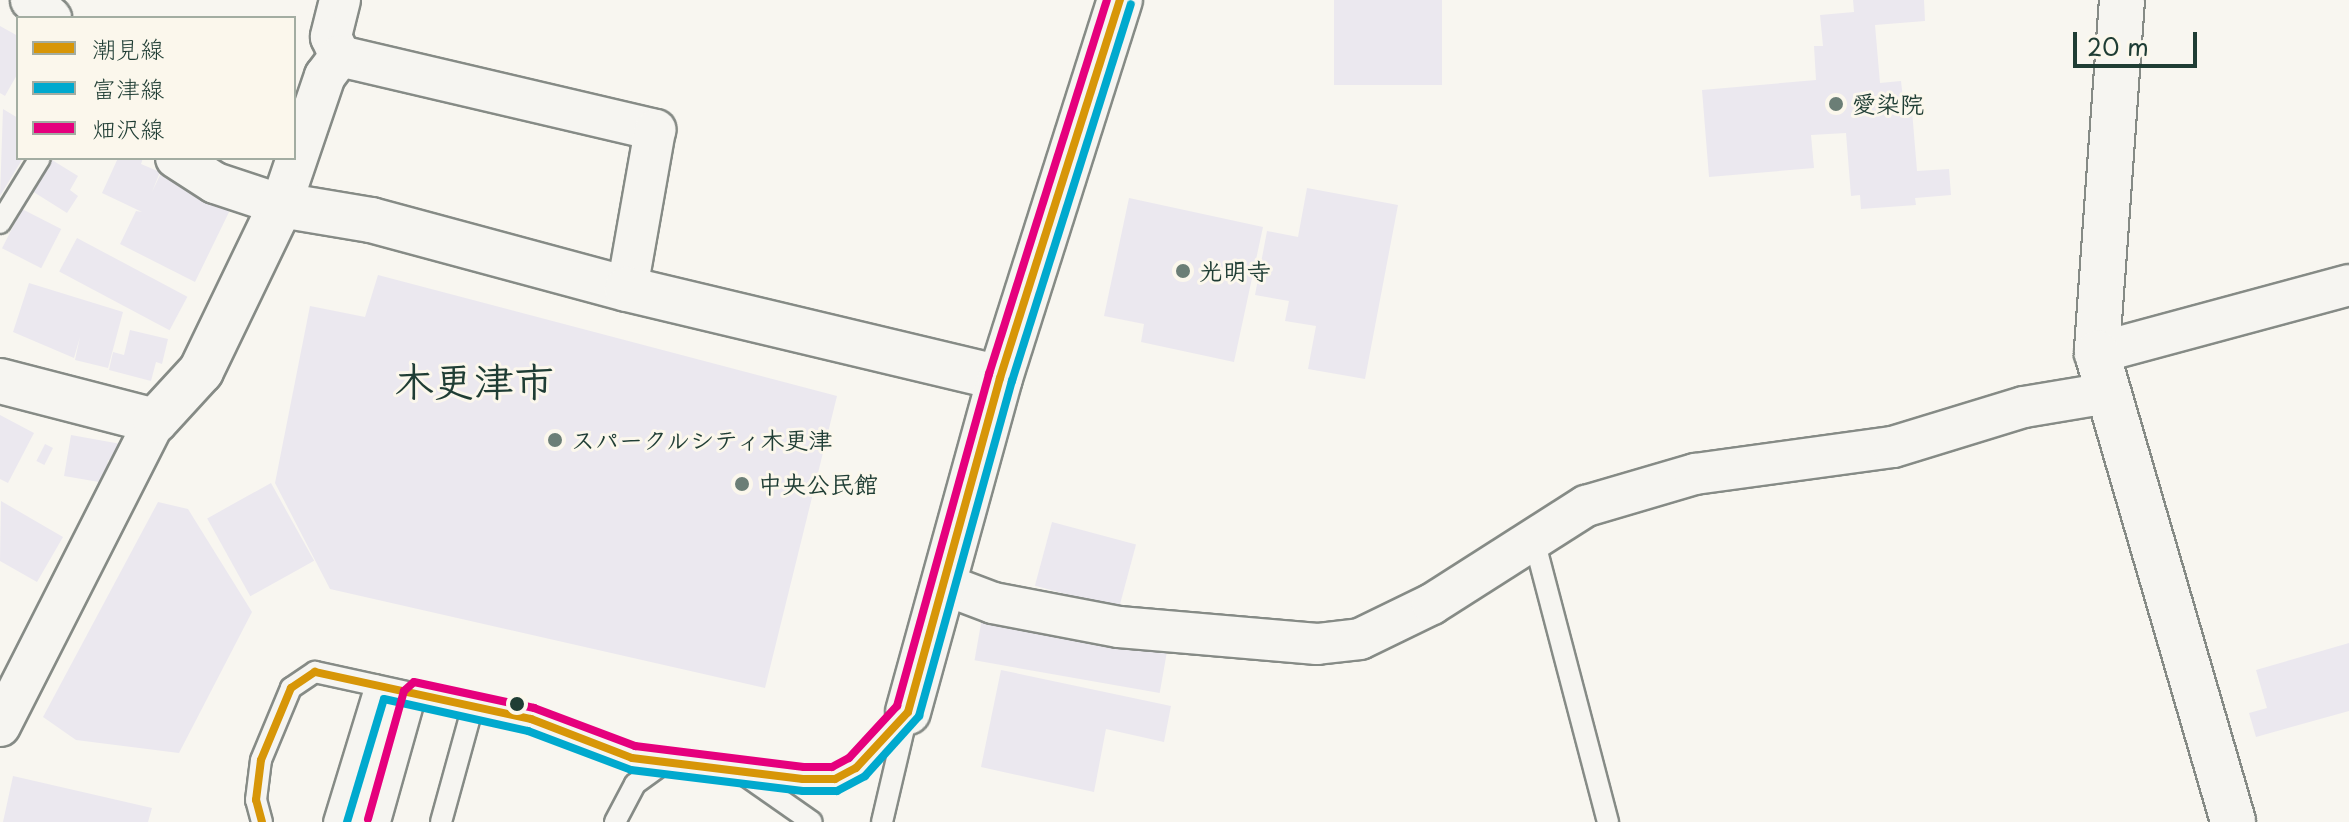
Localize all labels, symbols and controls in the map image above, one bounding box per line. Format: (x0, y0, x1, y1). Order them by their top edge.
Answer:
legend (16, 16, 296, 160)
scale bar (2077, 16, 2201, 66)
text: 20 m (2087, 28, 2149, 64)
text: 潮見線 (92, 30, 164, 66)
text: 富津線 (92, 70, 164, 106)
place label: 愛染院 (1852, 90, 1924, 118)
marker: 愛染院 (1827, 95, 1845, 113)
text: 畑沢線 (92, 110, 164, 146)
place label: 光明寺 (1199, 257, 1271, 285)
marker: 光明寺 (1174, 262, 1192, 280)
district label: 木更津市 (394, 356, 554, 404)
place label: スパークルシティ木更津 (571, 426, 835, 454)
marker: スパークルシティ木更津 (546, 431, 564, 449)
place label: 中央公民館 (758, 470, 878, 498)
marker: 中央公民館 (733, 475, 751, 493)
unlabelled marker (509, 696, 525, 712)

